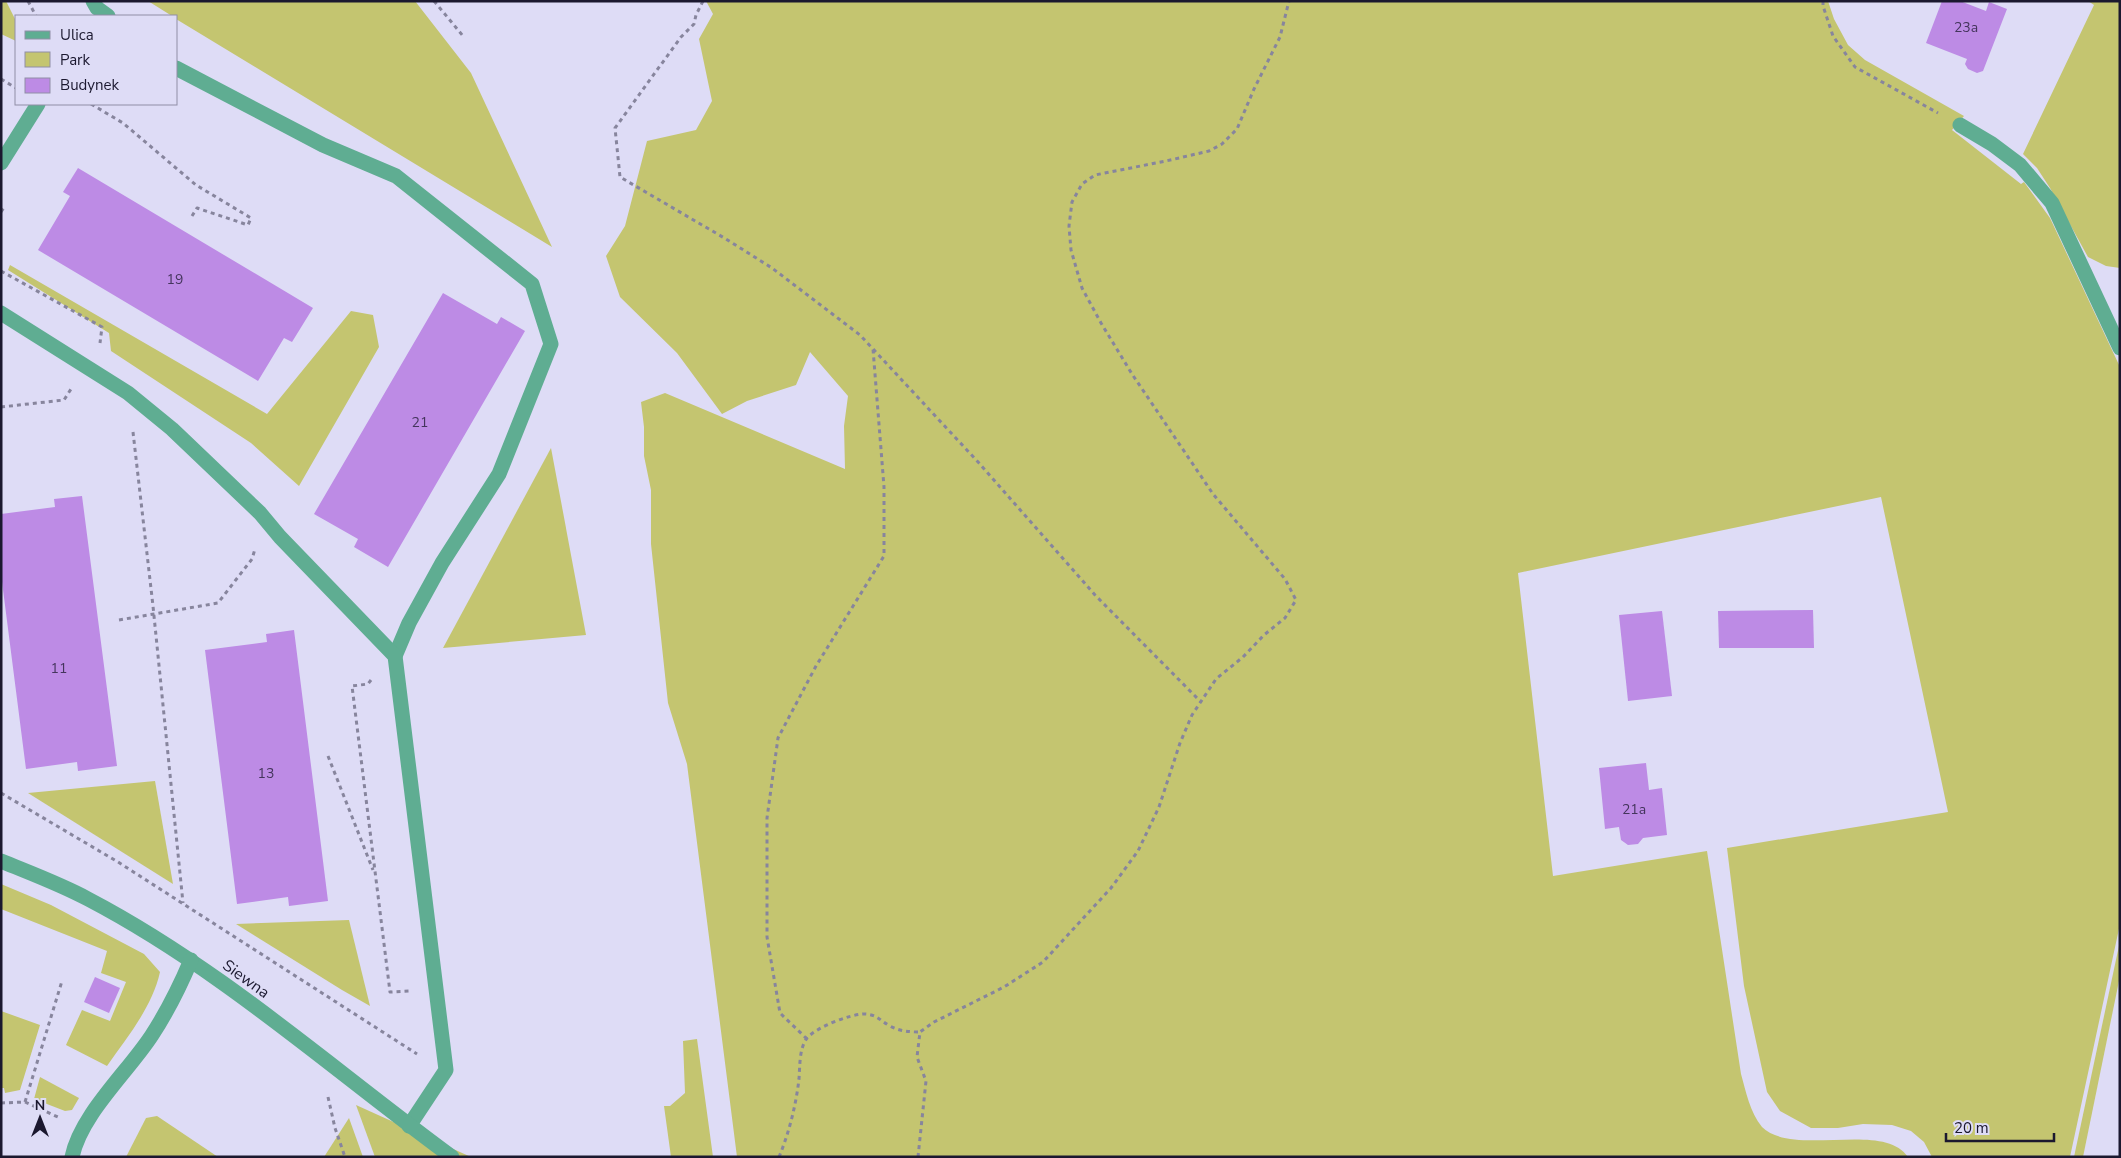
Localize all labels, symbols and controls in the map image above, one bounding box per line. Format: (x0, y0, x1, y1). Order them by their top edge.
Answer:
legend (15, 15, 178, 105)
house number: 23a (1954, 18, 1978, 37)
text: Ulica (60, 25, 94, 45)
text: Park (60, 50, 90, 70)
text: Budynek (60, 75, 120, 95)
house number: 19 (167, 270, 183, 289)
house number: 21 (412, 413, 428, 432)
house number: 11 (51, 659, 67, 678)
house number: 13 (258, 764, 274, 783)
house number: 21a (1622, 800, 1646, 819)
street label: Siewna (218, 955, 274, 1003)
north arrow (15, 1093, 65, 1143)
text: N (35, 1096, 45, 1115)
scale bar (1946, 1110, 2054, 1142)
text: 20 m (1954, 1118, 1989, 1138)

